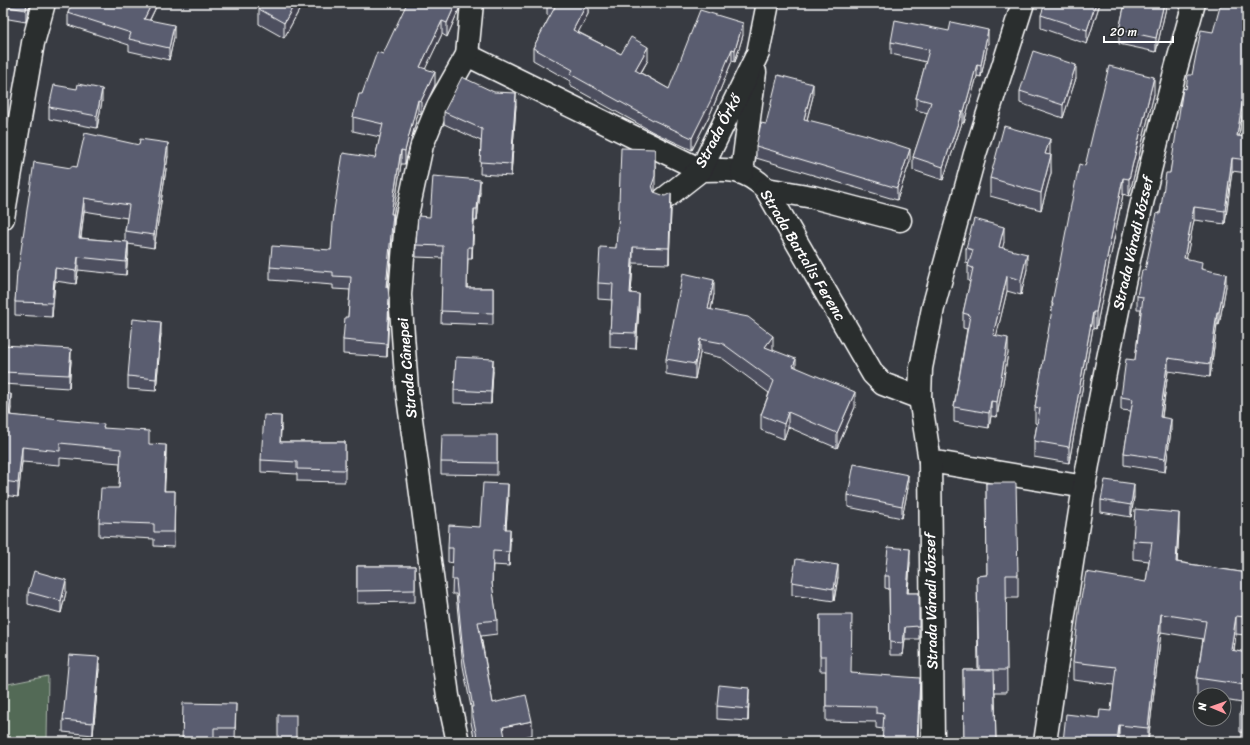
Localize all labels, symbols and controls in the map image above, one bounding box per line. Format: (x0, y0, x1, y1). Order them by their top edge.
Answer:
scale bar (1104, 18, 1173, 44)
text: 20 m (1110, 21, 1137, 43)
street label: Strada Őrkő (688, 88, 749, 173)
street label: Strada Váradi József (1105, 172, 1161, 313)
street label: Strada Bartalis Ferenc (753, 184, 853, 327)
street label: Strada Cânepei (390, 316, 424, 419)
street label: Strada Váradi József (917, 531, 945, 670)
north arrow (1192, 687, 1232, 727)
text: N (1193, 702, 1212, 712)

